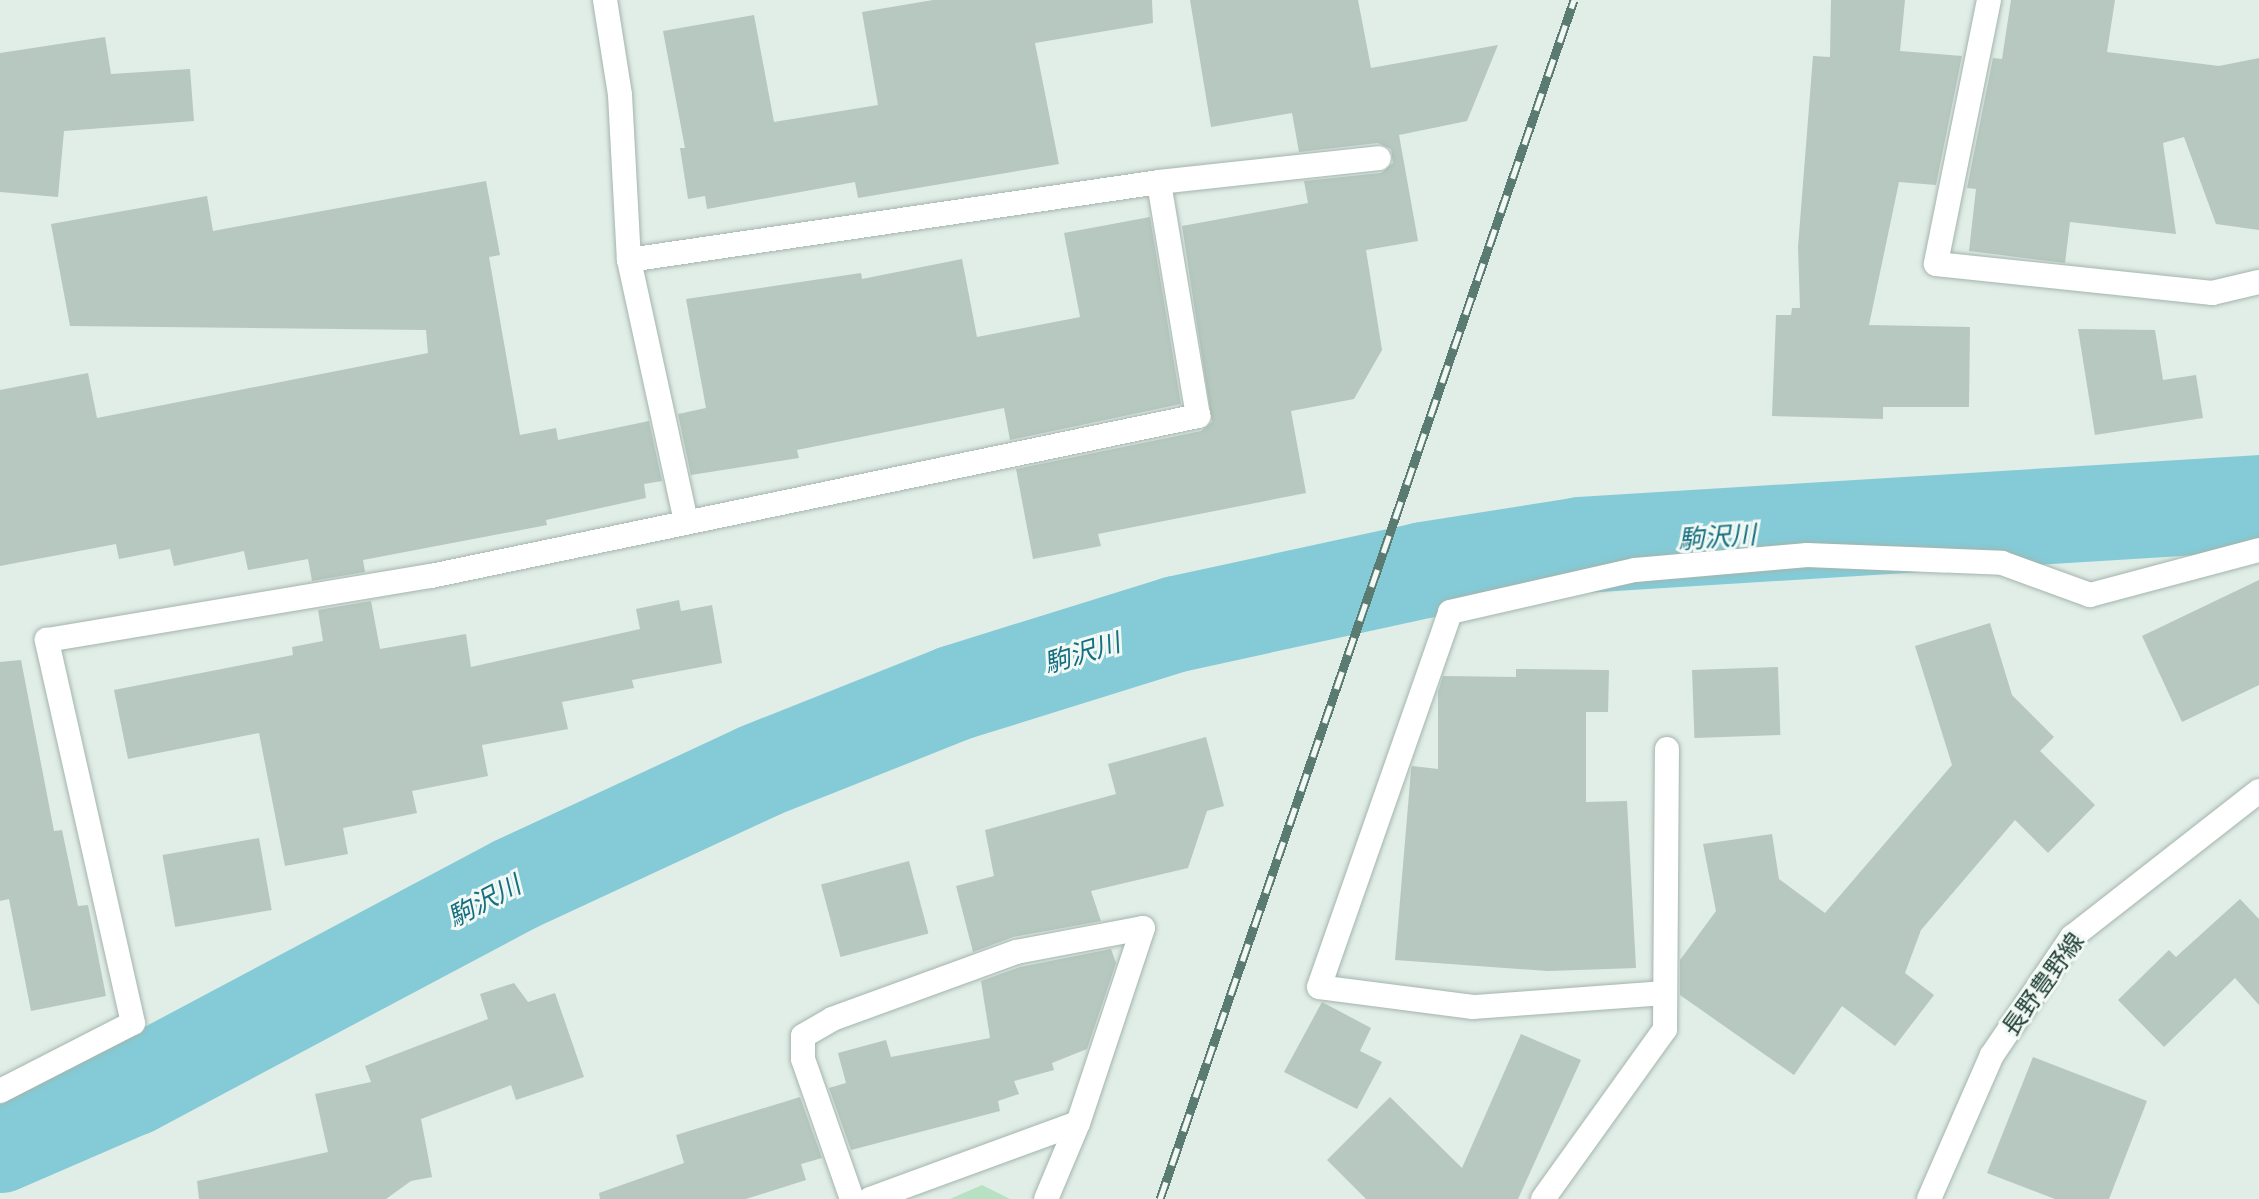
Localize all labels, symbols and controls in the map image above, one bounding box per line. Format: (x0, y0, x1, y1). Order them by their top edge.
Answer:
water label: 駒沢川 (1677, 519, 1757, 555)
water label: 駒沢川 (1040, 627, 1124, 679)
water label: 駒沢川 (442, 869, 526, 933)
street label: 長野豊野線 (1996, 927, 2090, 1041)

